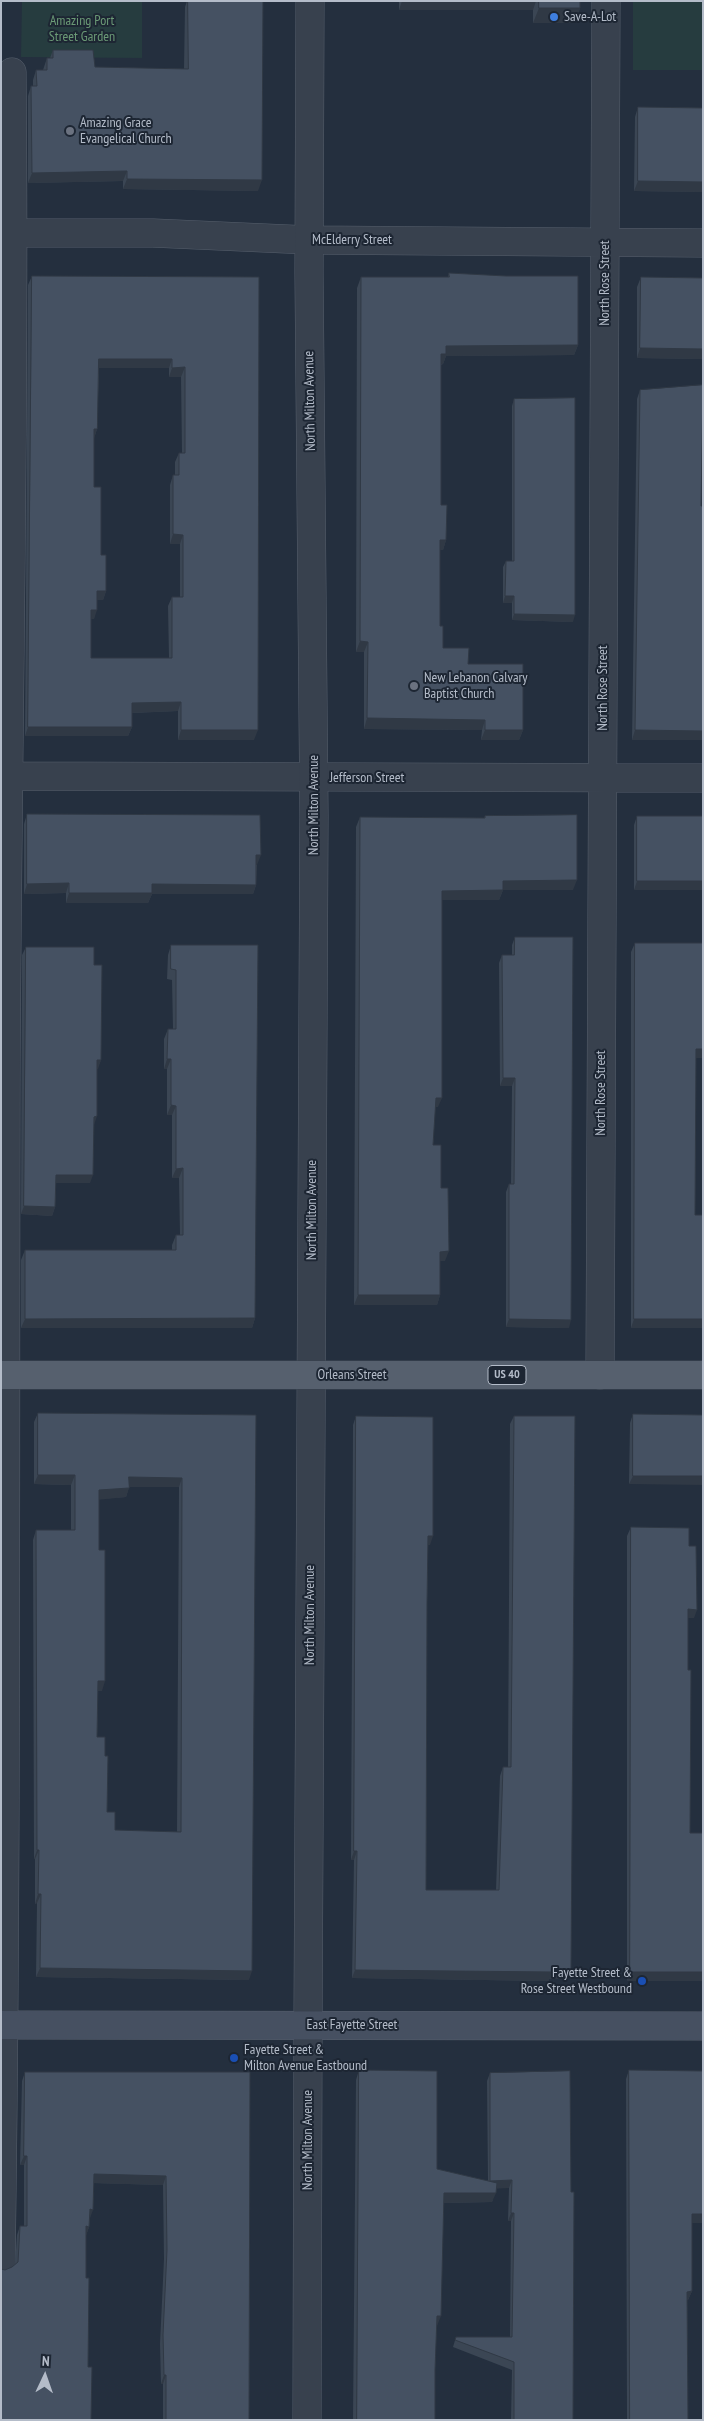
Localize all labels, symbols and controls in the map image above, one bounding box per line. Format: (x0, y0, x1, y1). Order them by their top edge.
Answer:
place label: Save-A-Lot (564, 9, 616, 25)
marker: Save-A-Lot (548, 11, 560, 23)
park label: Amazing Port Street Garden (49, 13, 115, 46)
place label: Amazing Grace Evangelical Church (80, 115, 172, 148)
marker: Amazing Grace Evangelical Church (64, 125, 76, 137)
street label: McElderry Street (312, 232, 392, 248)
street label: North Rose Street (597, 240, 613, 326)
street label: North Milton Avenue (301, 351, 319, 451)
street label: North Rose Street (595, 645, 611, 731)
place label: New Lebanon Calvary Baptist Church (424, 670, 528, 702)
marker: New Lebanon Calvary Baptist Church (408, 680, 420, 692)
street label: North Milton Avenue (306, 755, 322, 855)
street label: Jefferson Street (330, 770, 404, 786)
street label: North Rose Street (593, 1050, 609, 1136)
street label: North Milton Avenue (304, 1160, 320, 1260)
road number: US 40 (488, 1366, 526, 1384)
street label: Orleans Street (318, 1367, 386, 1383)
street label: North Milton Avenue (302, 1565, 318, 1665)
place label: Fayette Street & Rose Street Westbound (521, 1965, 632, 1998)
marker: Fayette Street & Rose Street Westbound (636, 1975, 648, 1987)
street label: East Fayette Street (307, 2017, 397, 2033)
place label: Fayette Street & Milton Avenue Eastbound (244, 2042, 367, 2074)
marker: Fayette Street & Milton Avenue Eastbound (228, 2052, 240, 2064)
street label: North Milton Avenue (300, 2090, 316, 2190)
north arrow (20, 2351, 70, 2401)
text: N (42, 2352, 50, 2370)

